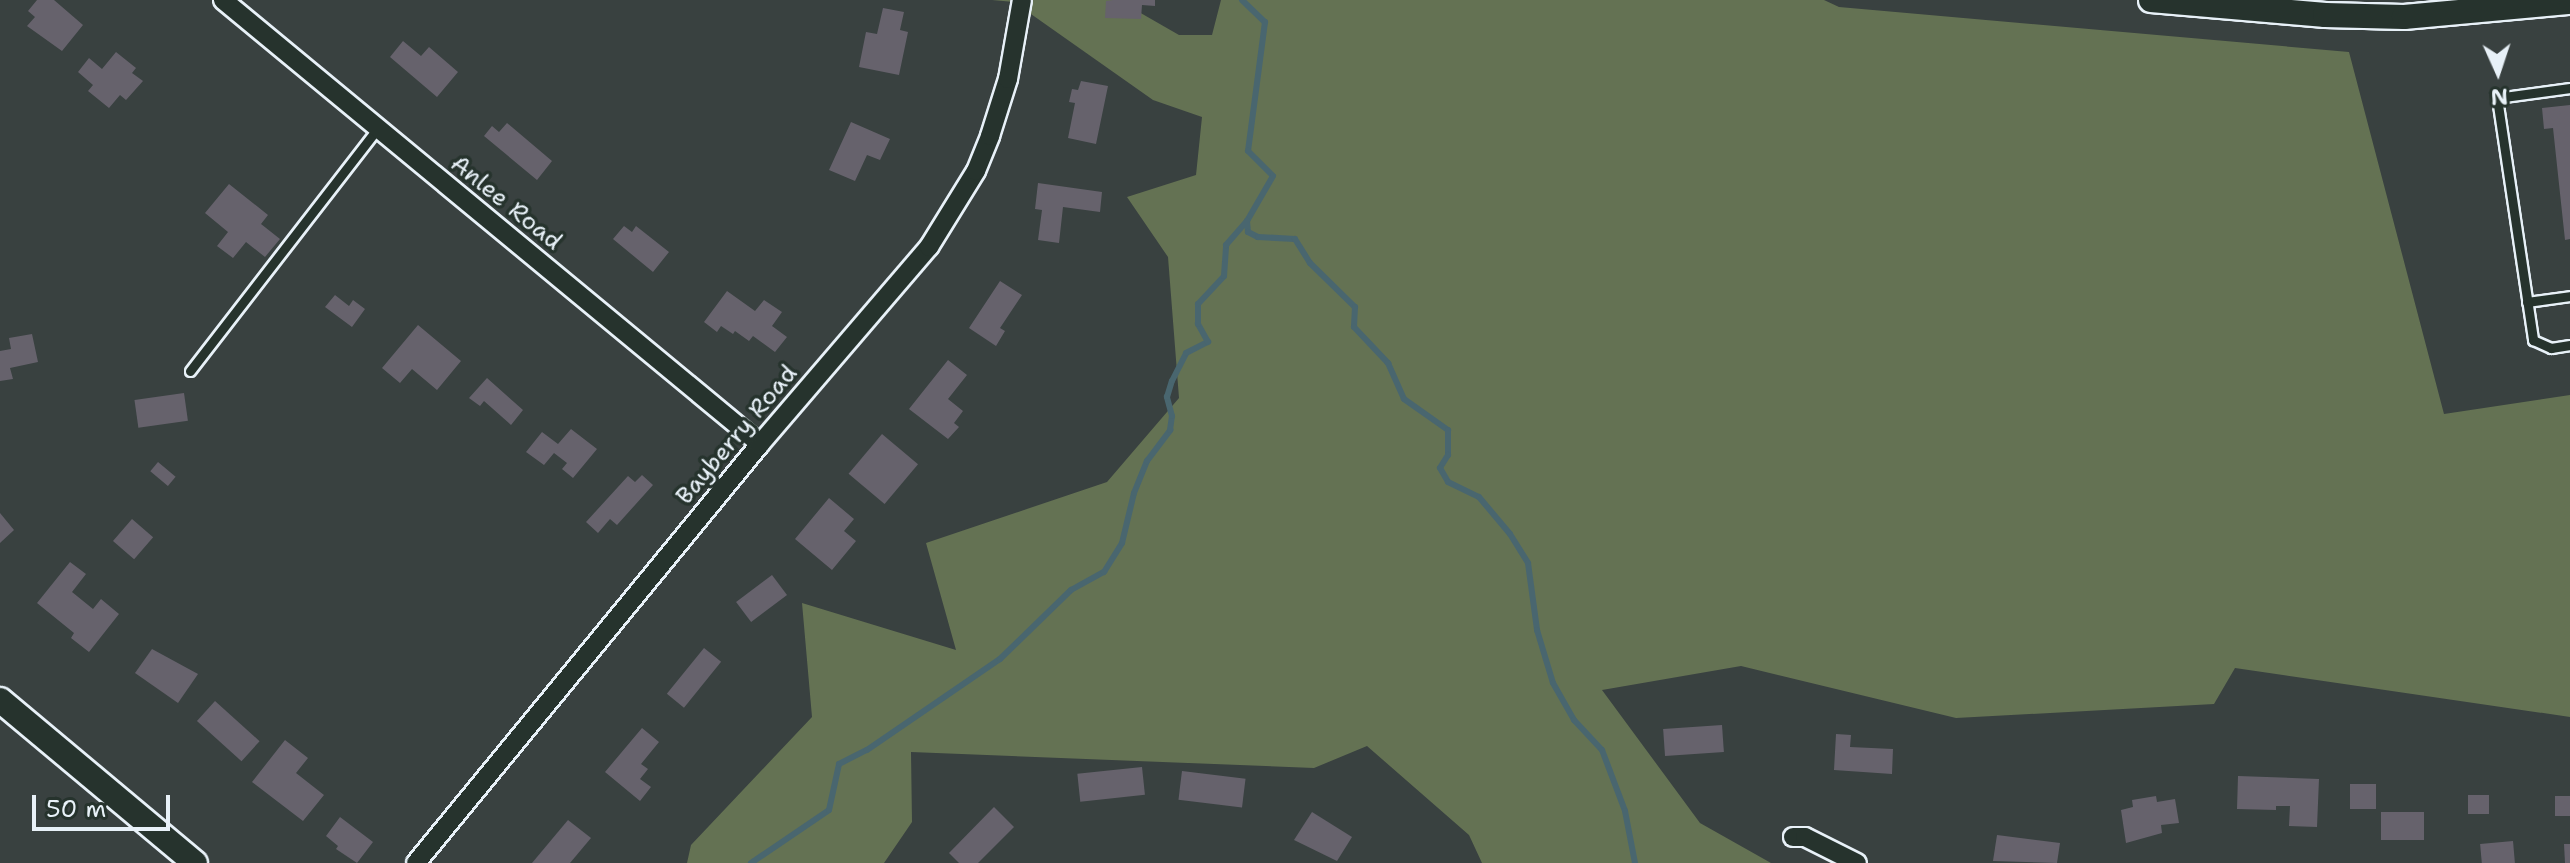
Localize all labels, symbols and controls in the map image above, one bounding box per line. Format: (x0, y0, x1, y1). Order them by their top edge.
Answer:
north arrow (2458, 32, 2538, 112)
text: N (2490, 82, 2509, 111)
street label: Anlee Road (445, 150, 567, 256)
street label: Bayberry Road (670, 360, 804, 510)
scale bar (36, 779, 174, 829)
text: 50 m (46, 793, 106, 825)

